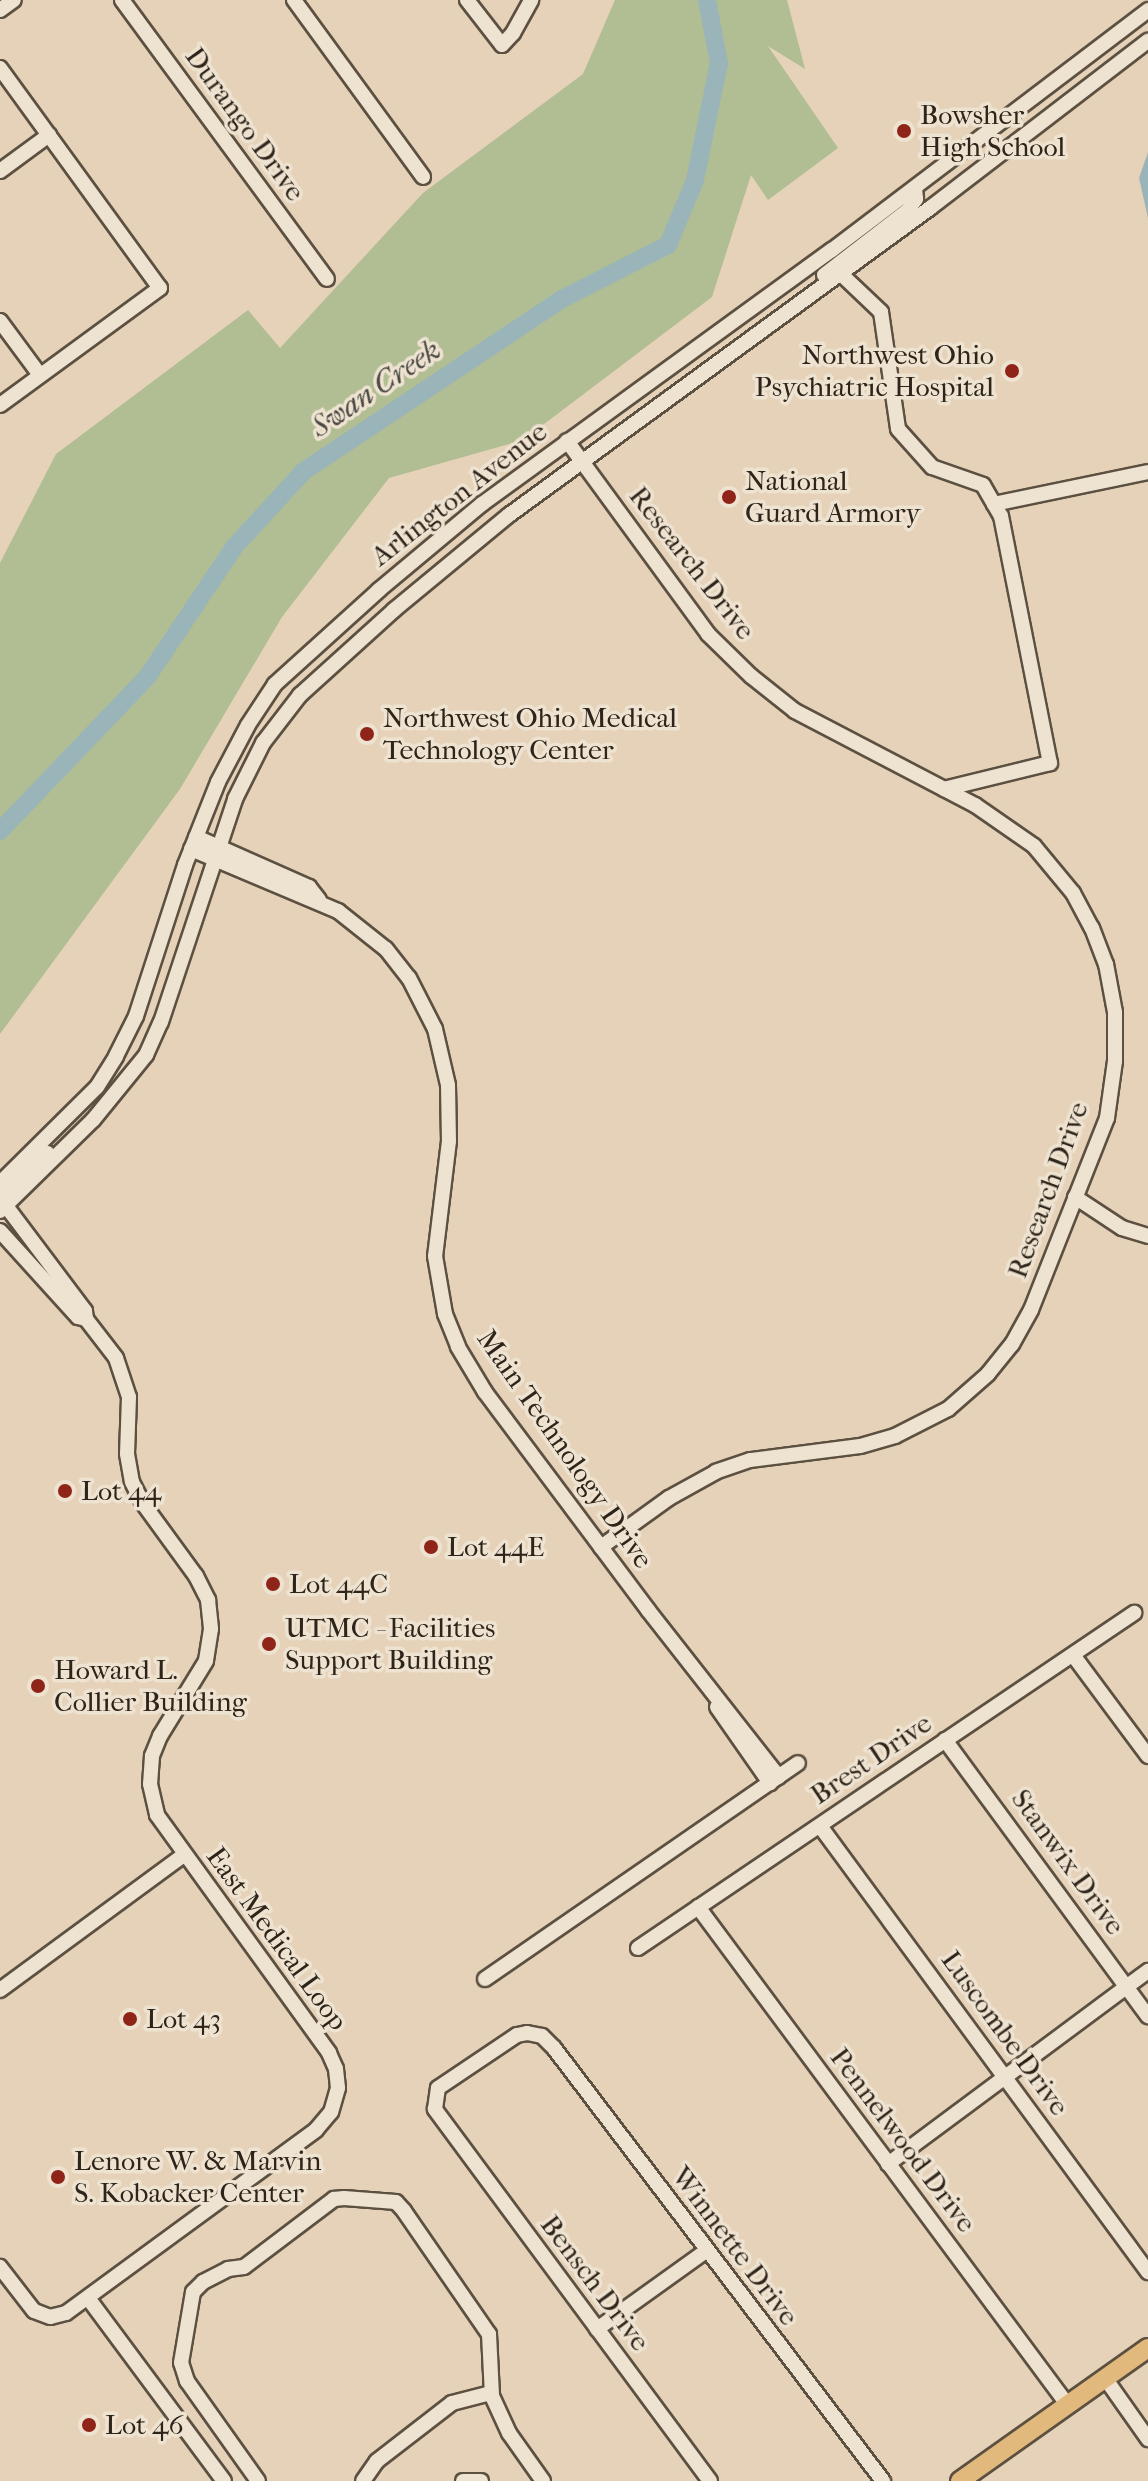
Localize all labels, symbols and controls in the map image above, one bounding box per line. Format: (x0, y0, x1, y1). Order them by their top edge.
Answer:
street label: Durango Drive (178, 41, 312, 207)
place label: Bowsher High School (920, 98, 1065, 164)
marker: Bowsher High School (895, 122, 913, 140)
water label: Swan Creek (304, 332, 448, 446)
place label: Northwest Ohio Psychiatric Hospital (755, 338, 994, 404)
marker: Northwest Ohio Psychiatric Hospital (1001, 360, 1023, 382)
street label: Arlington Avenue (364, 415, 554, 573)
place label: National Guard Armory (745, 464, 920, 530)
street label: Research Drive (622, 480, 762, 646)
marker: National Guard Armory (720, 488, 738, 506)
place label: Northwest Ohio Medical Technology Center (383, 701, 677, 767)
marker: Northwest Ohio Medical Technology Center (358, 725, 376, 743)
street label: Research Drive (1001, 1097, 1095, 1283)
street label: Main Technology Drive (470, 1323, 660, 1575)
place label: Lot 44 (81, 1474, 161, 1508)
marker: Lot 44 (56, 1482, 74, 1500)
place label: Lot 44E (447, 1530, 544, 1564)
marker: Lot 44E (422, 1538, 440, 1556)
place label: Lot 44C (289, 1567, 388, 1601)
marker: Lot 44C (264, 1575, 282, 1593)
place label: UTMC - Facilities Support Building (285, 1611, 495, 1677)
marker: UTMC - Facilities Support Building (260, 1635, 278, 1653)
place label: Howard L. Collier Building (54, 1653, 247, 1719)
marker: Howard L. Collier Building (29, 1677, 47, 1695)
street label: Brest Drive (804, 1706, 938, 1812)
street label: Stanwix Drive (1004, 1783, 1132, 1941)
street label: East Medical Loop (199, 1841, 355, 2037)
street label: Luscombe Drive (934, 1944, 1076, 2122)
place label: Lot 43 (146, 2002, 221, 2036)
marker: Lot 43 (121, 2010, 139, 2028)
street label: Pennelwood Drive (823, 2041, 983, 2239)
place label: Lenore W. & Marvin S. Kobacker Center (74, 2144, 322, 2210)
street label: Winnette Drive (664, 2160, 806, 2332)
marker: Lenore W. & Marvin S. Kobacker Center (49, 2168, 67, 2186)
street label: Bensch Drive (533, 2209, 657, 2357)
place label: Lot 46 (105, 2408, 184, 2442)
marker: Lot 46 (80, 2416, 98, 2434)

